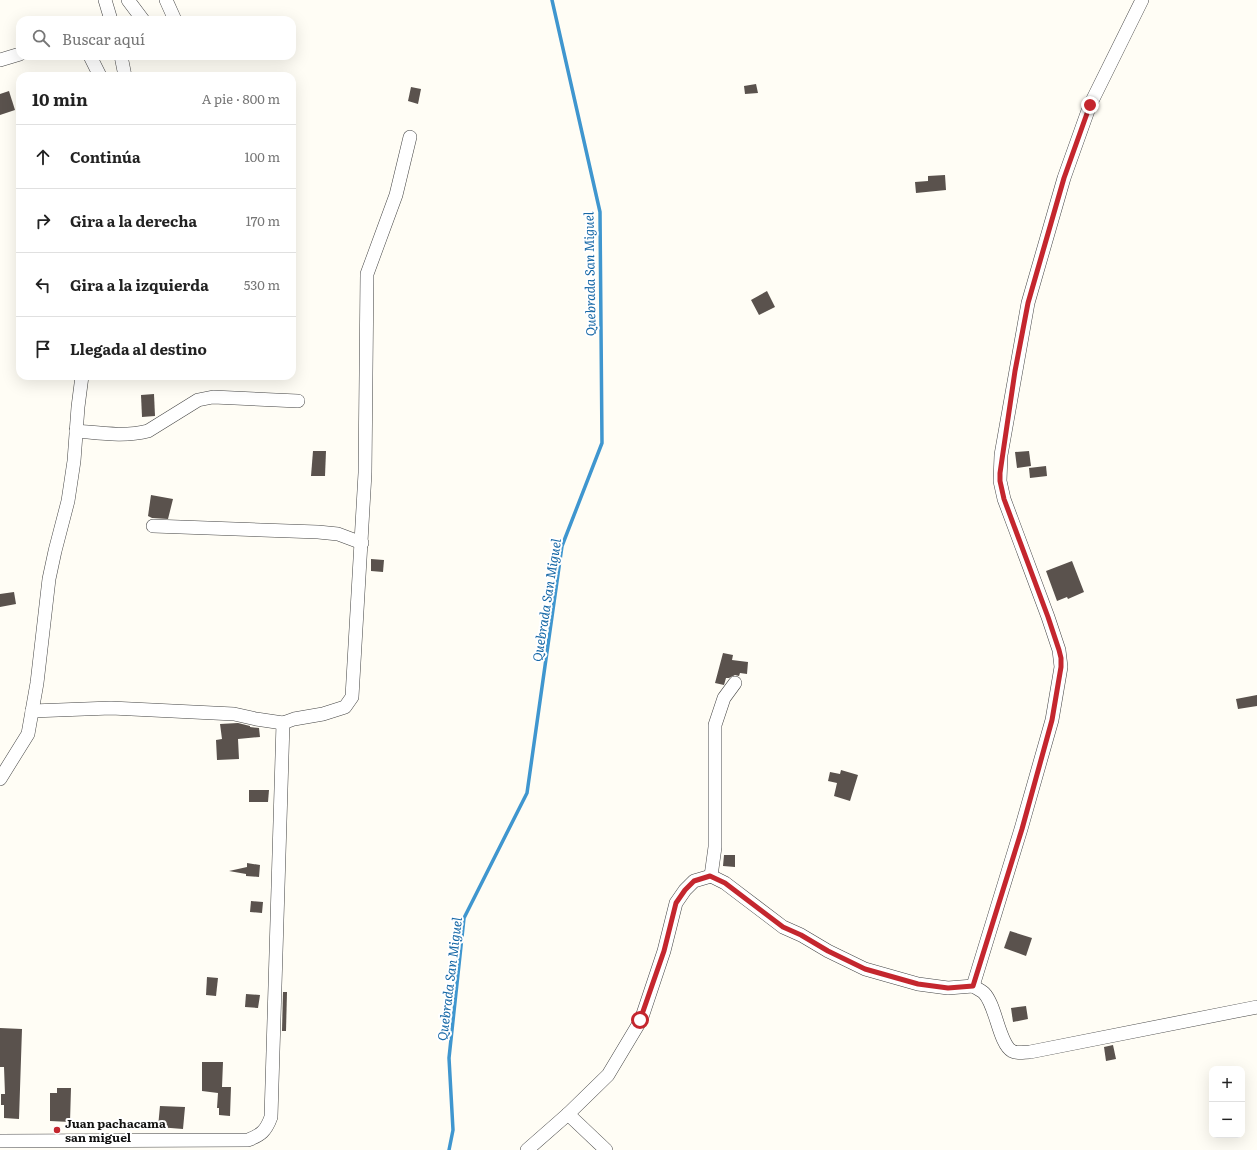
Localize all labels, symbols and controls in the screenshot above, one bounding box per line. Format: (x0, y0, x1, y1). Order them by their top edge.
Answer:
search box (16, 16, 296, 60)
icon: search (30, 27, 52, 49)
text: Buscar aquí (62, 27, 145, 50)
text: 10 min (32, 86, 88, 111)
text: A pie · 800 m (202, 89, 280, 108)
route end (1081, 96, 1099, 114)
text: Continúa (70, 145, 141, 168)
icon: ahead (32, 146, 54, 168)
text: 100 m (244, 147, 280, 166)
text: Gira a la derecha (70, 209, 197, 232)
icon: right (32, 210, 54, 232)
text: 170 m (246, 211, 280, 230)
water label: Quebrada San Miguel (578, 211, 600, 336)
text: Gira a la izquierda (70, 273, 209, 296)
icon: left (32, 274, 54, 296)
text: 530 m (244, 275, 280, 294)
text: Llegada al destino (70, 337, 207, 360)
icon: arrive (32, 338, 54, 360)
water label: Quebrada San Miguel (527, 537, 565, 663)
water label: Quebrada San Miguel (432, 916, 466, 1042)
route start (631, 1011, 649, 1029)
map controls (1209, 1066, 1245, 1138)
button: + (1209, 1066, 1245, 1102)
button: − (1209, 1102, 1245, 1138)
place label: Juan pachacama san miguel (65, 1114, 166, 1146)
marker: Juan pachacama san miguel (52, 1125, 62, 1135)

